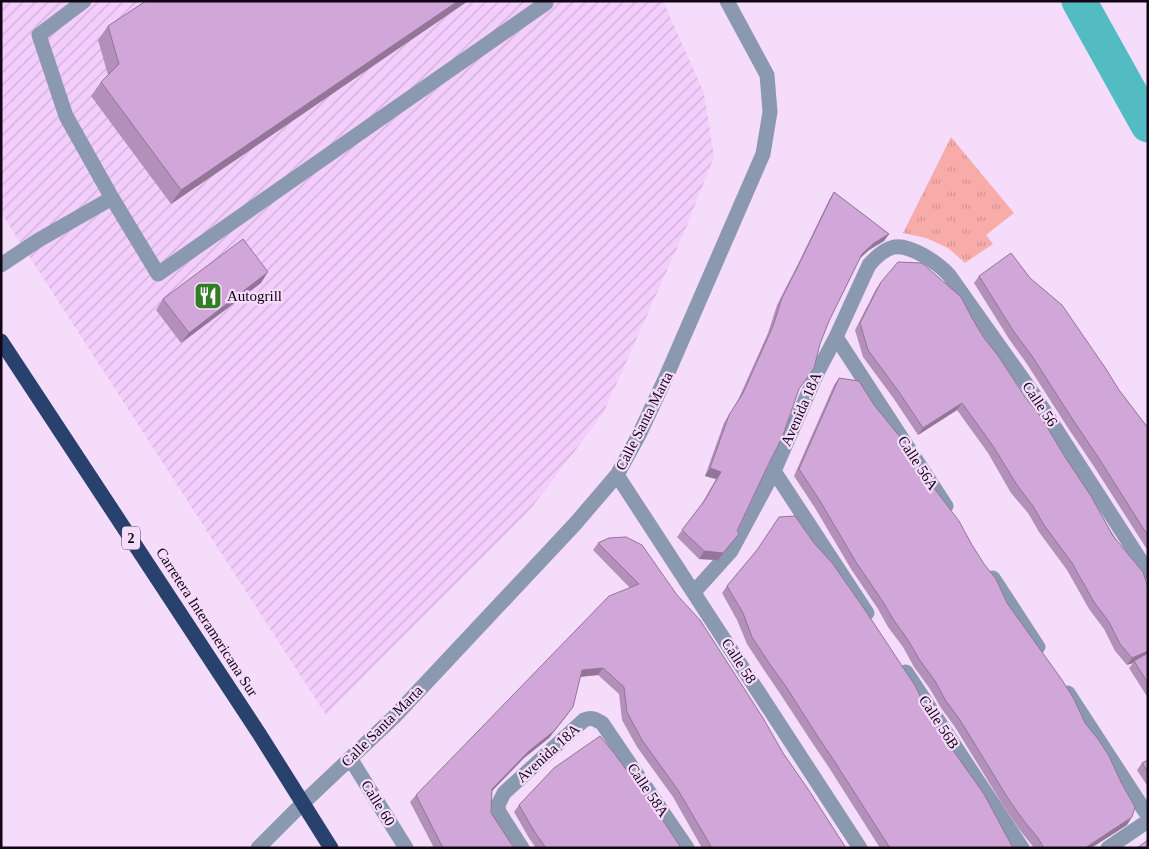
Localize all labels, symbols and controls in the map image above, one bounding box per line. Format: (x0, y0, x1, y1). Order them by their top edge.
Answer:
restaurant icon: Autogrill (193, 281, 223, 311)
place label: Autogrill (227, 288, 282, 304)
street label: Calle Santa Marta (612, 369, 676, 473)
street label: Avenida 18A (778, 369, 824, 448)
street label: Calle 56 (1019, 379, 1061, 430)
street label: Calle 56A (895, 433, 941, 493)
road number: 2 (122, 526, 140, 550)
street label: Carretera Interamericana Sur (153, 545, 261, 699)
street label: Calle 58 (719, 636, 759, 686)
street label: Calle Santa Marta (338, 682, 426, 770)
street label: Calle 56B (916, 692, 962, 752)
street label: Avenida 18A (513, 720, 583, 785)
street label: Calle 58A (624, 760, 672, 820)
street label: Calle 60 (358, 777, 398, 829)

